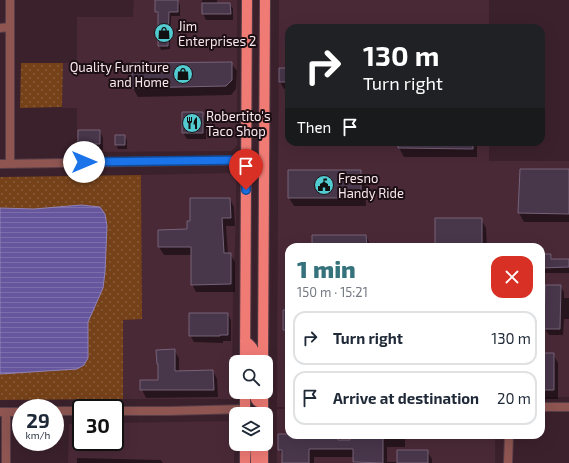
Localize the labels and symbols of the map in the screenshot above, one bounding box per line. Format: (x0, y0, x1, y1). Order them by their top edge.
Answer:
place label: Jim Enterprises 2 (178, 18, 256, 49)
shop icon: Jim Enterprises 2 (153, 22, 175, 44)
place label: Quality Furniture and Home (70, 59, 169, 90)
shop icon: Quality Furniture and Home (172, 63, 194, 85)
place label: Robertito's Taco Shop (206, 108, 271, 139)
restaurant icon: Robertito's Taco Shop (181, 112, 203, 134)
position arrow (63, 141, 105, 183)
pin (229, 149, 263, 190)
place label: Fresno Handy Ride (338, 170, 404, 201)
public building icon: Fresno Handy Ride (313, 174, 335, 196)
speed limit sign: 30 (72, 399, 124, 451)

